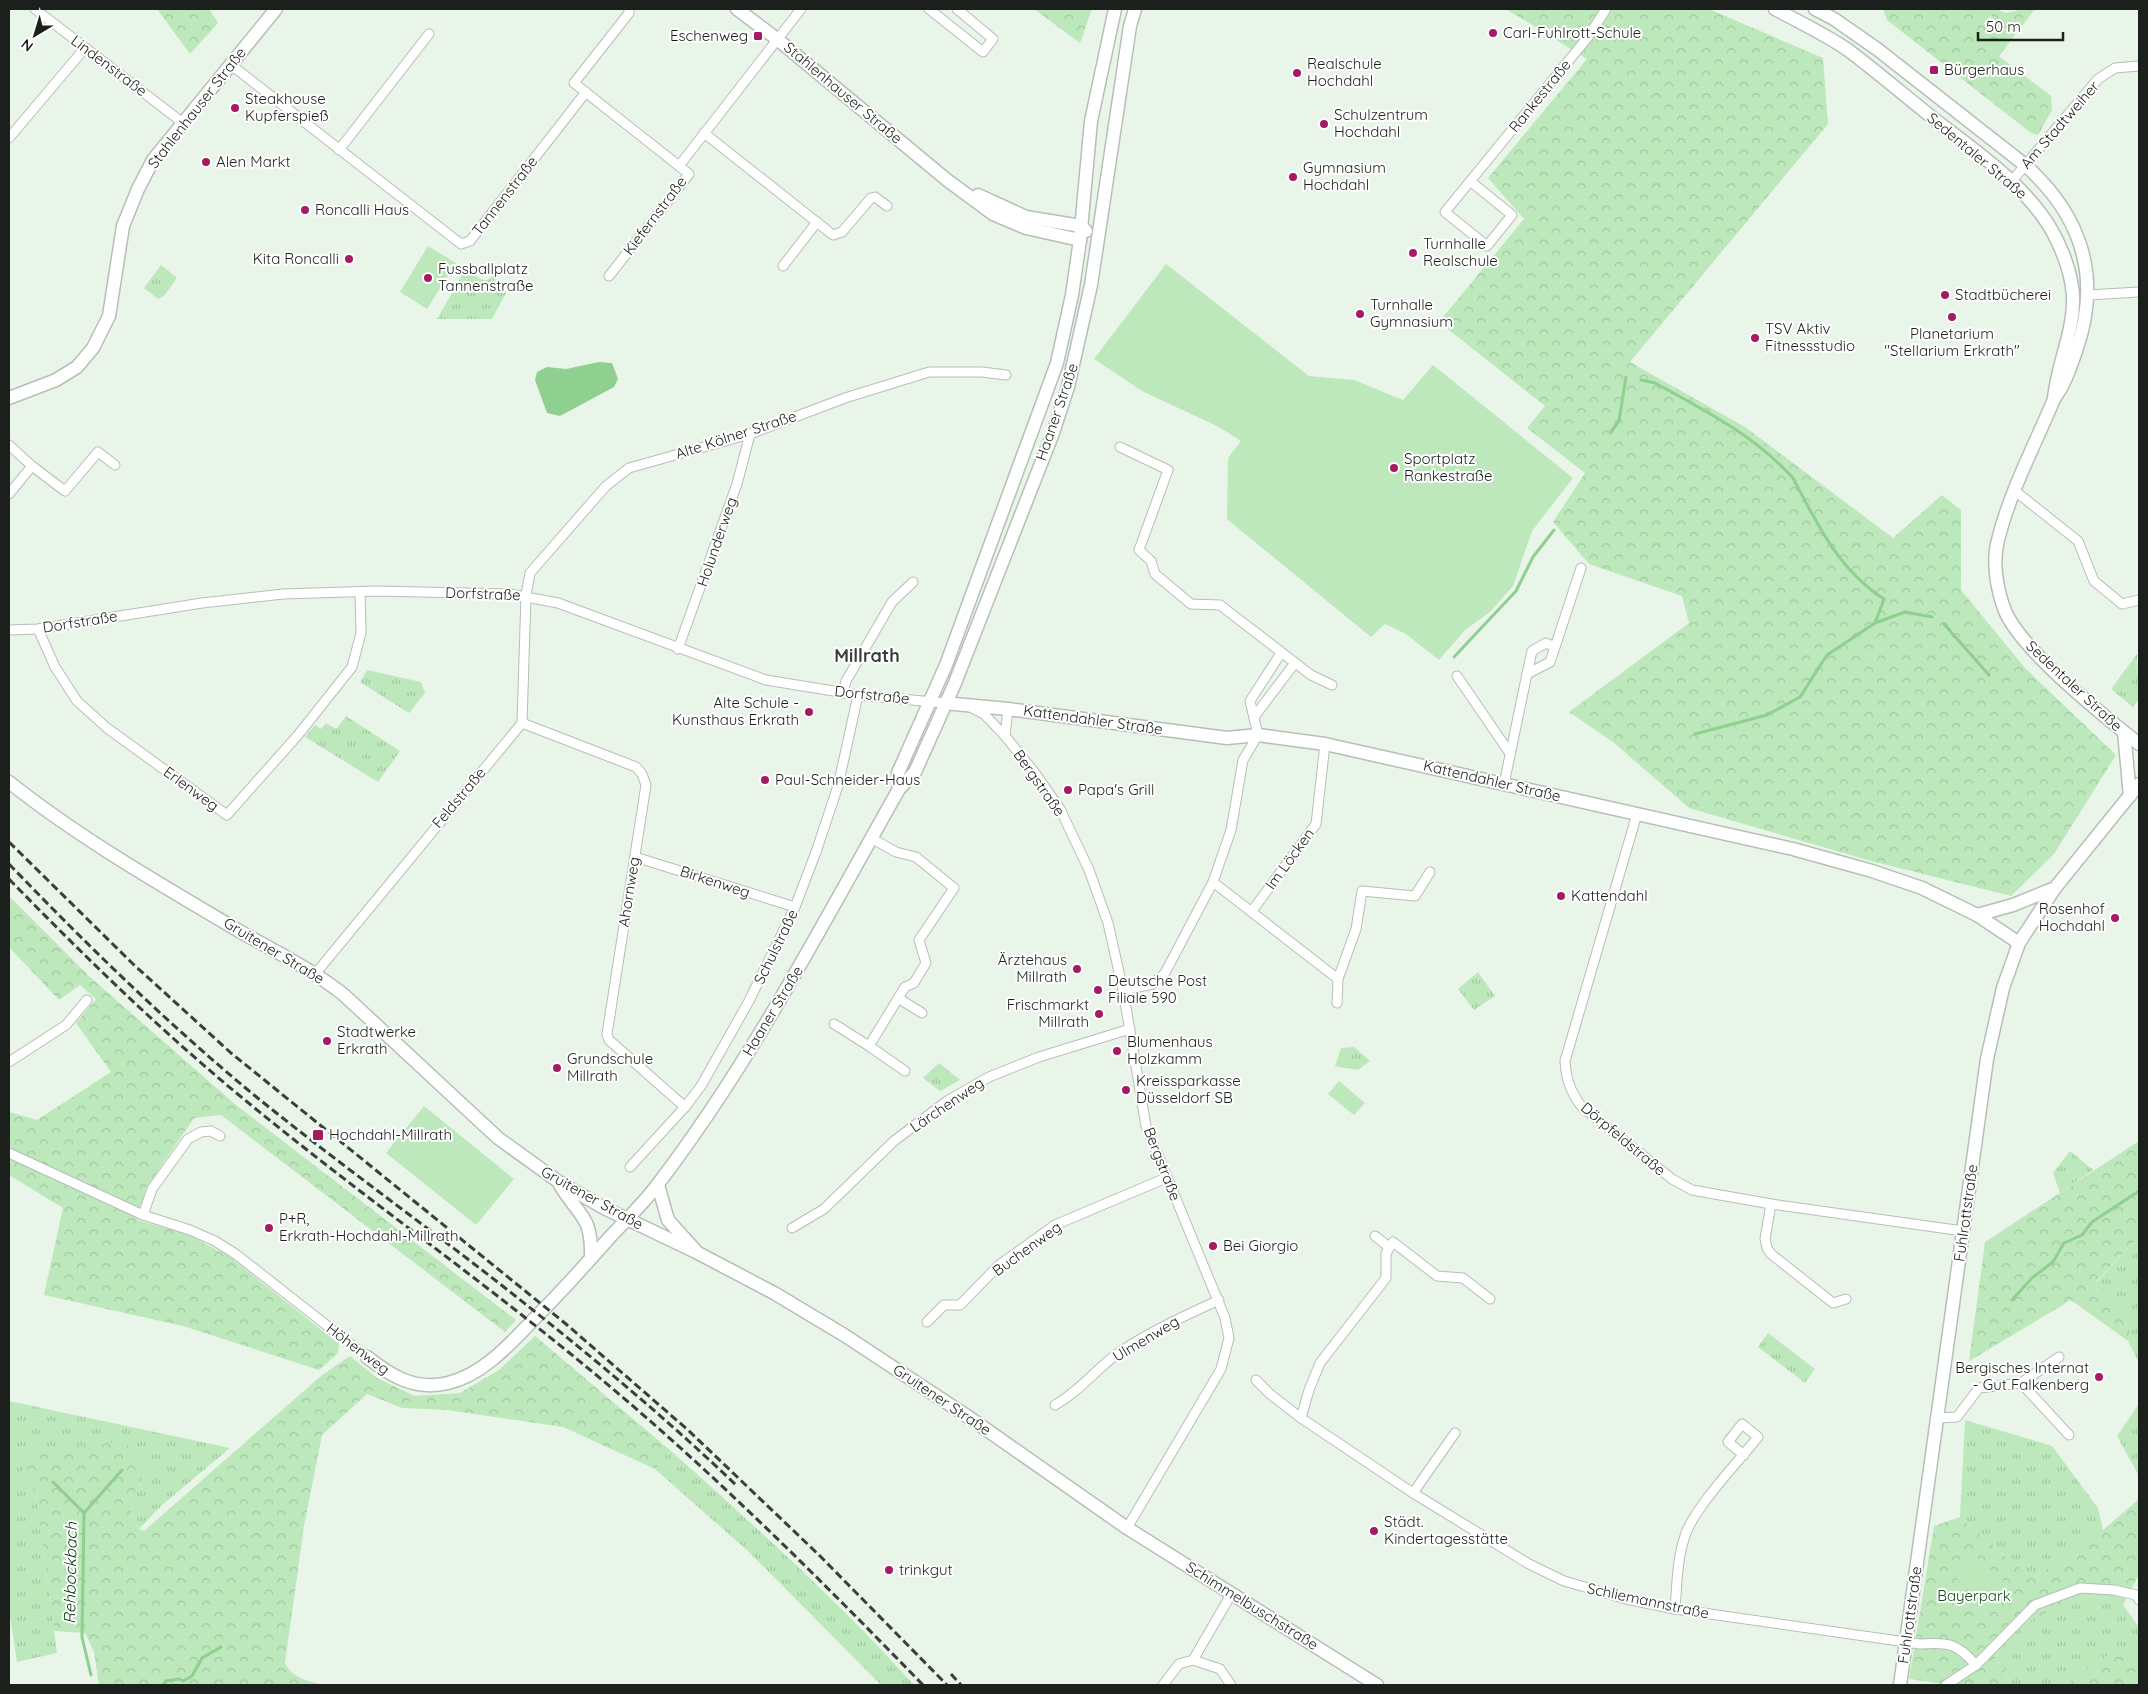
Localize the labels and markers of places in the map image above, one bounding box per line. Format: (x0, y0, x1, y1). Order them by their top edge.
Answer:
place label: Carl-Fuhlrott-Schule (1503, 23, 1641, 42)
place label: Eschenweg (670, 26, 748, 45)
marker: Carl-Fuhlrott-Schule (1487, 27, 1499, 39)
marker: Eschenweg (752, 30, 764, 42)
place label: Realschule Hochdahl (1307, 54, 1382, 90)
place label: Bürgerhaus (1944, 60, 2024, 79)
marker: Bürgerhaus (1928, 64, 1940, 76)
marker: Realschule Hochdahl (1291, 67, 1303, 79)
place label: Steakhouse Kupferspieß (245, 89, 329, 125)
marker: Steakhouse Kupferspieß (229, 102, 241, 114)
place label: Schulzentrum Hochdahl (1334, 105, 1428, 141)
marker: Schulzentrum Hochdahl (1318, 118, 1330, 130)
place label: Alen Markt (216, 152, 291, 171)
marker: Alen Markt (200, 156, 212, 168)
place label: Gymnasium Hochdahl (1303, 158, 1386, 194)
marker: Gymnasium Hochdahl (1287, 171, 1299, 183)
place label: Roncalli Haus (315, 200, 409, 219)
marker: Roncalli Haus (299, 204, 311, 216)
place label: Turnhalle Realschule (1423, 234, 1498, 270)
marker: Turnhalle Realschule (1407, 247, 1419, 259)
place label: Kita Roncalli (253, 249, 339, 268)
marker: Kita Roncalli (343, 253, 355, 265)
place label: Fussballplatz Tannenstraße (438, 259, 534, 295)
marker: Fussballplatz Tannenstraße (422, 272, 434, 284)
place label: Stadtbücherei (1955, 285, 2051, 304)
marker: Stadtbücherei (1939, 289, 1951, 301)
place label: Turnhalle Gymnasium (1370, 295, 1453, 331)
marker: Turnhalle Gymnasium (1354, 308, 1366, 320)
marker: Planetarium "Stellarium Erkrath" (1946, 311, 1958, 323)
place label: TSV Aktiv Fitnessstudio (1765, 319, 1855, 355)
place label: Planetarium "Stellarium Erkrath" (1884, 324, 2020, 360)
marker: TSV Aktiv Fitnessstudio (1749, 332, 1761, 344)
place label: Sportplatz Rankestraße (1404, 449, 1492, 485)
marker: Sportplatz Rankestraße (1388, 462, 1400, 474)
place label: Alte Schule - Kunsthaus Erkrath (672, 693, 799, 729)
marker: Alte Schule - Kunsthaus Erkrath (803, 706, 815, 718)
place label: Paul-Schneider-Haus (775, 770, 920, 789)
marker: Paul-Schneider-Haus (759, 774, 771, 786)
place label: Papa's Grill (1078, 780, 1154, 799)
marker: Papa's Grill (1062, 784, 1074, 796)
place label: Kattendahl (1571, 886, 1648, 905)
marker: Kattendahl (1555, 890, 1567, 902)
place label: Rosenhof Hochdahl (2039, 899, 2106, 935)
marker: Rosenhof Hochdahl (2109, 912, 2121, 924)
place label: Ärztehaus Millrath (998, 950, 1067, 986)
marker: Ärztehaus Millrath (1071, 963, 1083, 975)
place label: Deutsche Post Filiale 590 (1108, 971, 1207, 1007)
marker: Deutsche Post Filiale 590 (1092, 984, 1104, 996)
place label: Frischmarkt Millrath (1007, 995, 1089, 1031)
marker: Frischmarkt Millrath (1093, 1008, 1105, 1020)
place label: Stadtwerke Erkrath (337, 1022, 416, 1058)
place label: Blumenhaus Holzkamm (1127, 1032, 1213, 1068)
marker: Stadtwerke Erkrath (321, 1035, 333, 1047)
marker: Blumenhaus Holzkamm (1111, 1045, 1123, 1057)
place label: Grundschule Millrath (567, 1049, 653, 1085)
marker: Grundschule Millrath (551, 1062, 563, 1074)
place label: Kreissparkasse Düsseldorf SB (1136, 1071, 1241, 1107)
marker: Kreissparkasse Düsseldorf SB (1120, 1084, 1132, 1096)
place label: Hochdahl-Millrath (329, 1125, 452, 1144)
marker: Hochdahl-Millrath (311, 1128, 325, 1142)
place label: P+R, Erkrath-Hochdahl-Millrath (279, 1209, 458, 1245)
marker: P+R, Erkrath-Hochdahl-Millrath (263, 1222, 275, 1234)
place label: Bei Giorgio (1223, 1236, 1298, 1255)
marker: Bei Giorgio (1207, 1240, 1219, 1252)
place label: Bergisches Internat - Gut Falkenberg (1955, 1358, 2089, 1394)
marker: Bergisches Internat - Gut Falkenberg (2093, 1371, 2105, 1383)
place label: Städt. Kindertagesstätte (1384, 1512, 1508, 1548)
marker: Städt. Kindertagesstätte (1368, 1525, 1380, 1537)
place label: trinkgut (899, 1560, 953, 1579)
marker: trinkgut (883, 1564, 895, 1576)

